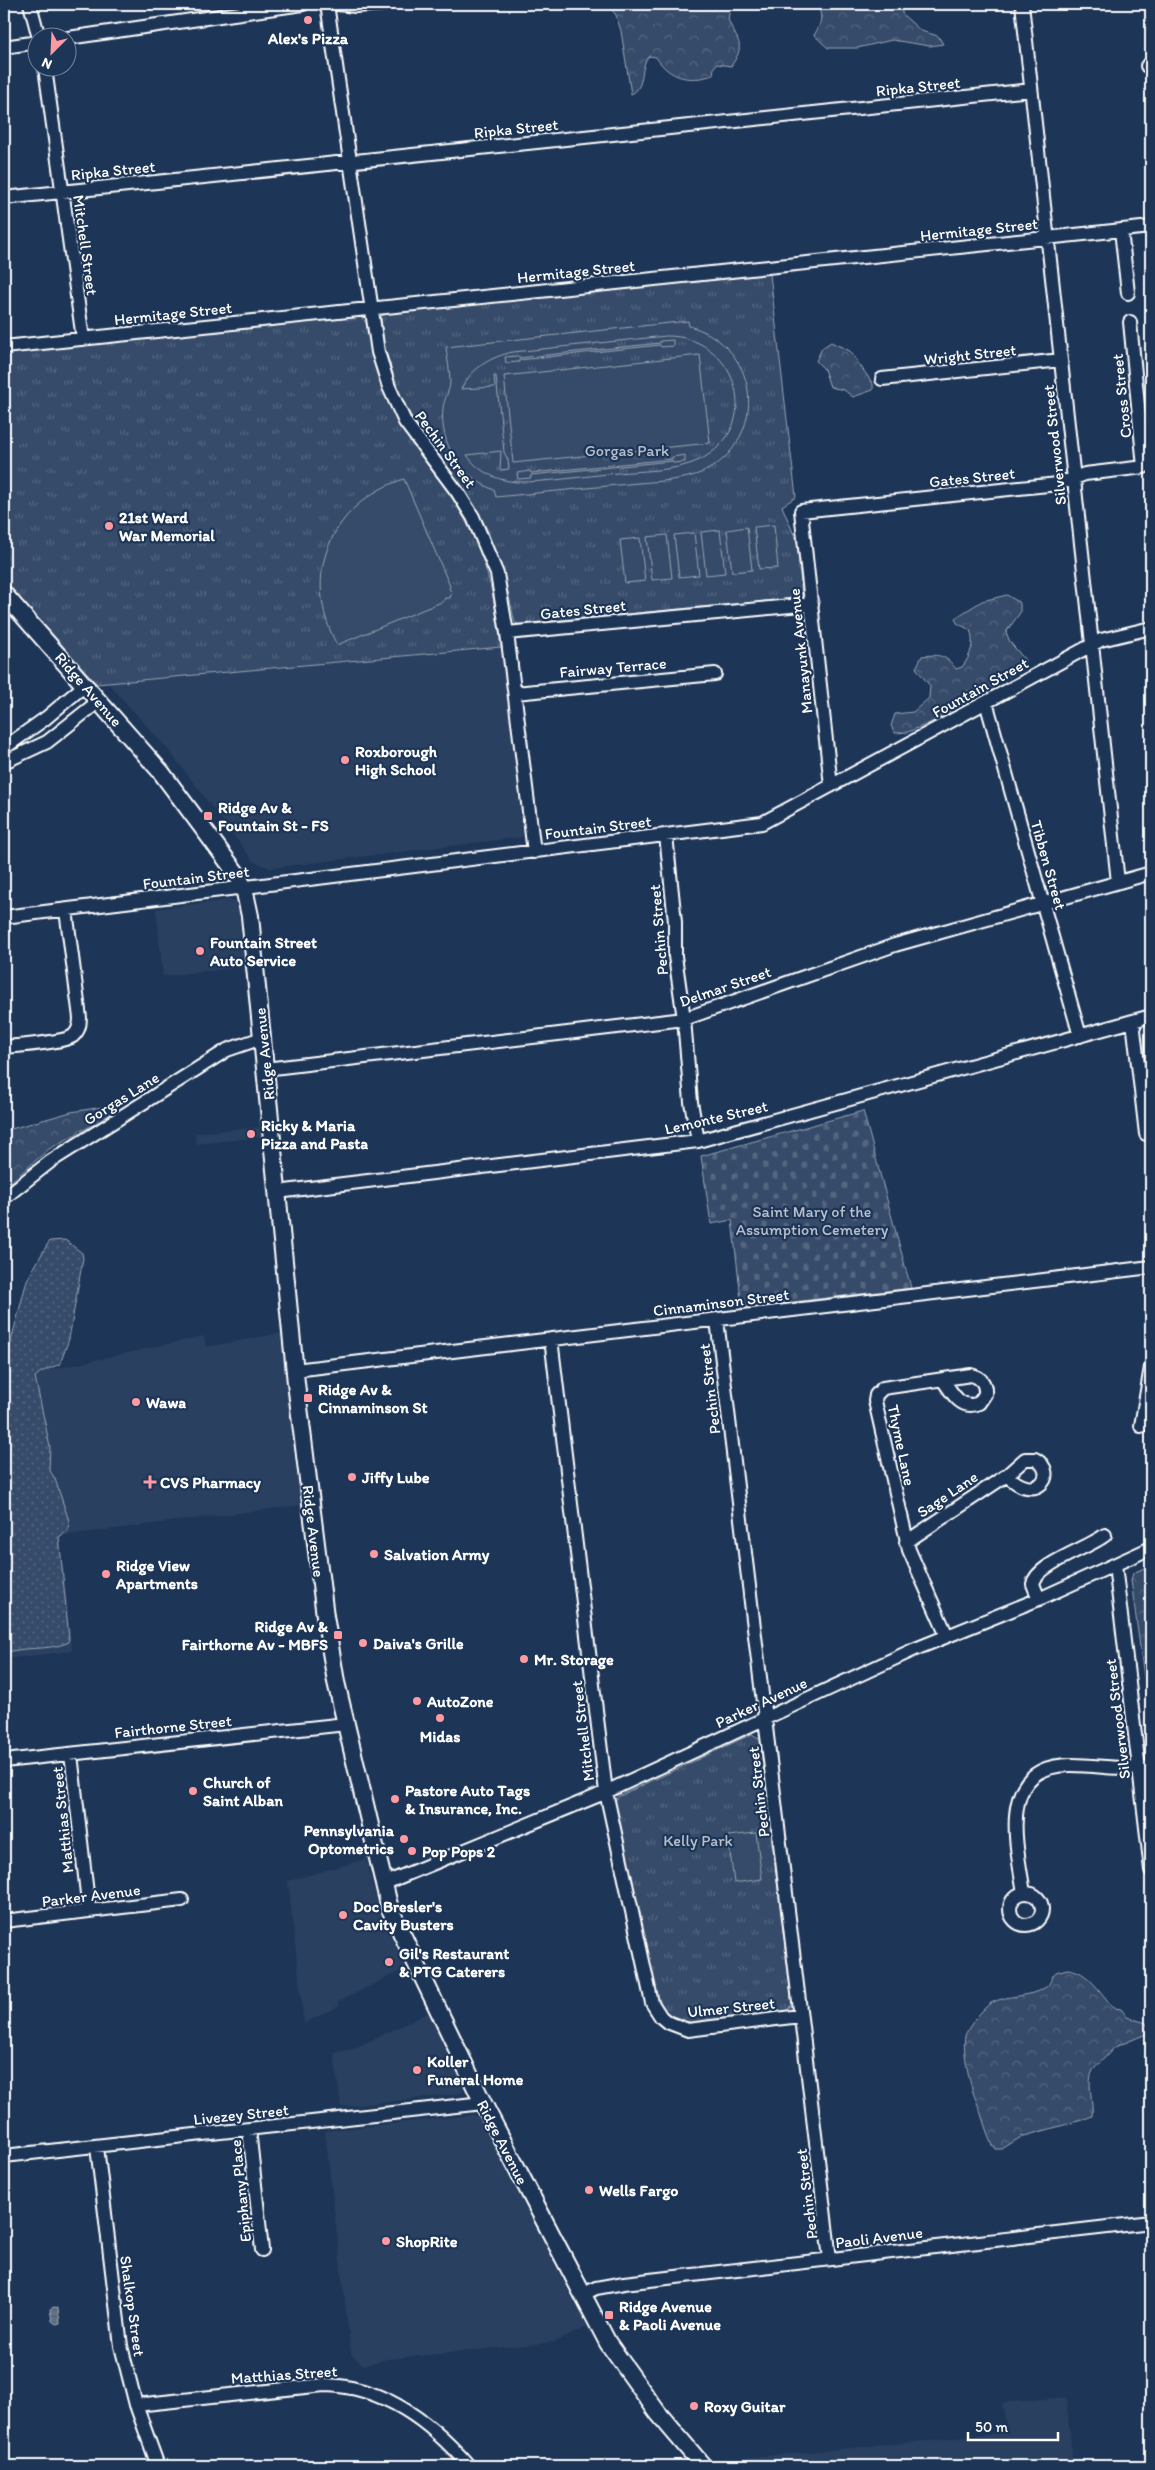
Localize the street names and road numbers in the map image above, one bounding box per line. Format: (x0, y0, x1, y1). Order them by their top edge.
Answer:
street label: Ripka Street (875, 73, 961, 100)
street label: Ripka Street (473, 115, 559, 142)
street label: Ripka Street (70, 157, 156, 184)
street label: Mitchell Street (69, 194, 102, 297)
street label: Hermitage Street (919, 214, 1039, 245)
street label: Hermitage Street (516, 256, 636, 287)
street label: Hermitage Street (113, 298, 233, 329)
street label: Wright Street (923, 340, 1017, 369)
street label: Cross Street (1108, 353, 1135, 439)
street label: Silverwood Street (1039, 384, 1070, 506)
street label: Pechin Street (411, 407, 480, 492)
street label: Gates Street (928, 464, 1016, 491)
street label: Manayunk Avenue (784, 587, 817, 715)
street label: Gates Street (539, 596, 627, 623)
street label: Ridge Avenue (51, 648, 126, 731)
street label: Fairway Terrace (559, 653, 668, 682)
street label: Fountain Street (929, 653, 1032, 722)
street label: Fountain Street (544, 812, 652, 843)
street label: Tibben Street (1027, 818, 1070, 912)
street label: Fountain Street (142, 862, 250, 893)
street label: Pechin Street (645, 884, 672, 976)
street label: Delmar Street (677, 962, 774, 1011)
street label: Ridge Avenue (250, 1007, 279, 1101)
street label: Gorgas Lane (80, 1068, 163, 1129)
street label: Lemonte Street (663, 1096, 770, 1139)
street label: Cinnaminson Street (652, 1285, 790, 1320)
street label: Pechin Street (695, 1343, 724, 1435)
street label: Thyme Lane (884, 1403, 919, 1488)
street label: Sage Lane (913, 1467, 981, 1522)
street label: Ridge Avenue (298, 1484, 329, 1578)
street label: Silverwood Street (1101, 1658, 1134, 1780)
street label: Parker Avenue (712, 1673, 810, 1732)
street label: Mitchell Street (567, 1679, 598, 1782)
street label: Fairthorne Street (113, 1711, 233, 1742)
street label: Pechin Street (744, 1746, 773, 1838)
street label: Matthias Street (47, 1766, 78, 1874)
street label: Parker Avenue (41, 1880, 141, 1911)
street label: Ulmer Street (686, 1993, 776, 2022)
street label: Ridge Avenue (473, 2097, 532, 2188)
street label: Livezey Street (193, 2100, 290, 2129)
street label: Epiphany Place (226, 2139, 255, 2243)
street label: Pechin Street (792, 2148, 821, 2240)
street label: Paoli Avenue (834, 2223, 924, 2252)
street label: Shalkop Street (116, 2254, 149, 2358)
street label: Matthias Street (230, 2361, 338, 2388)

